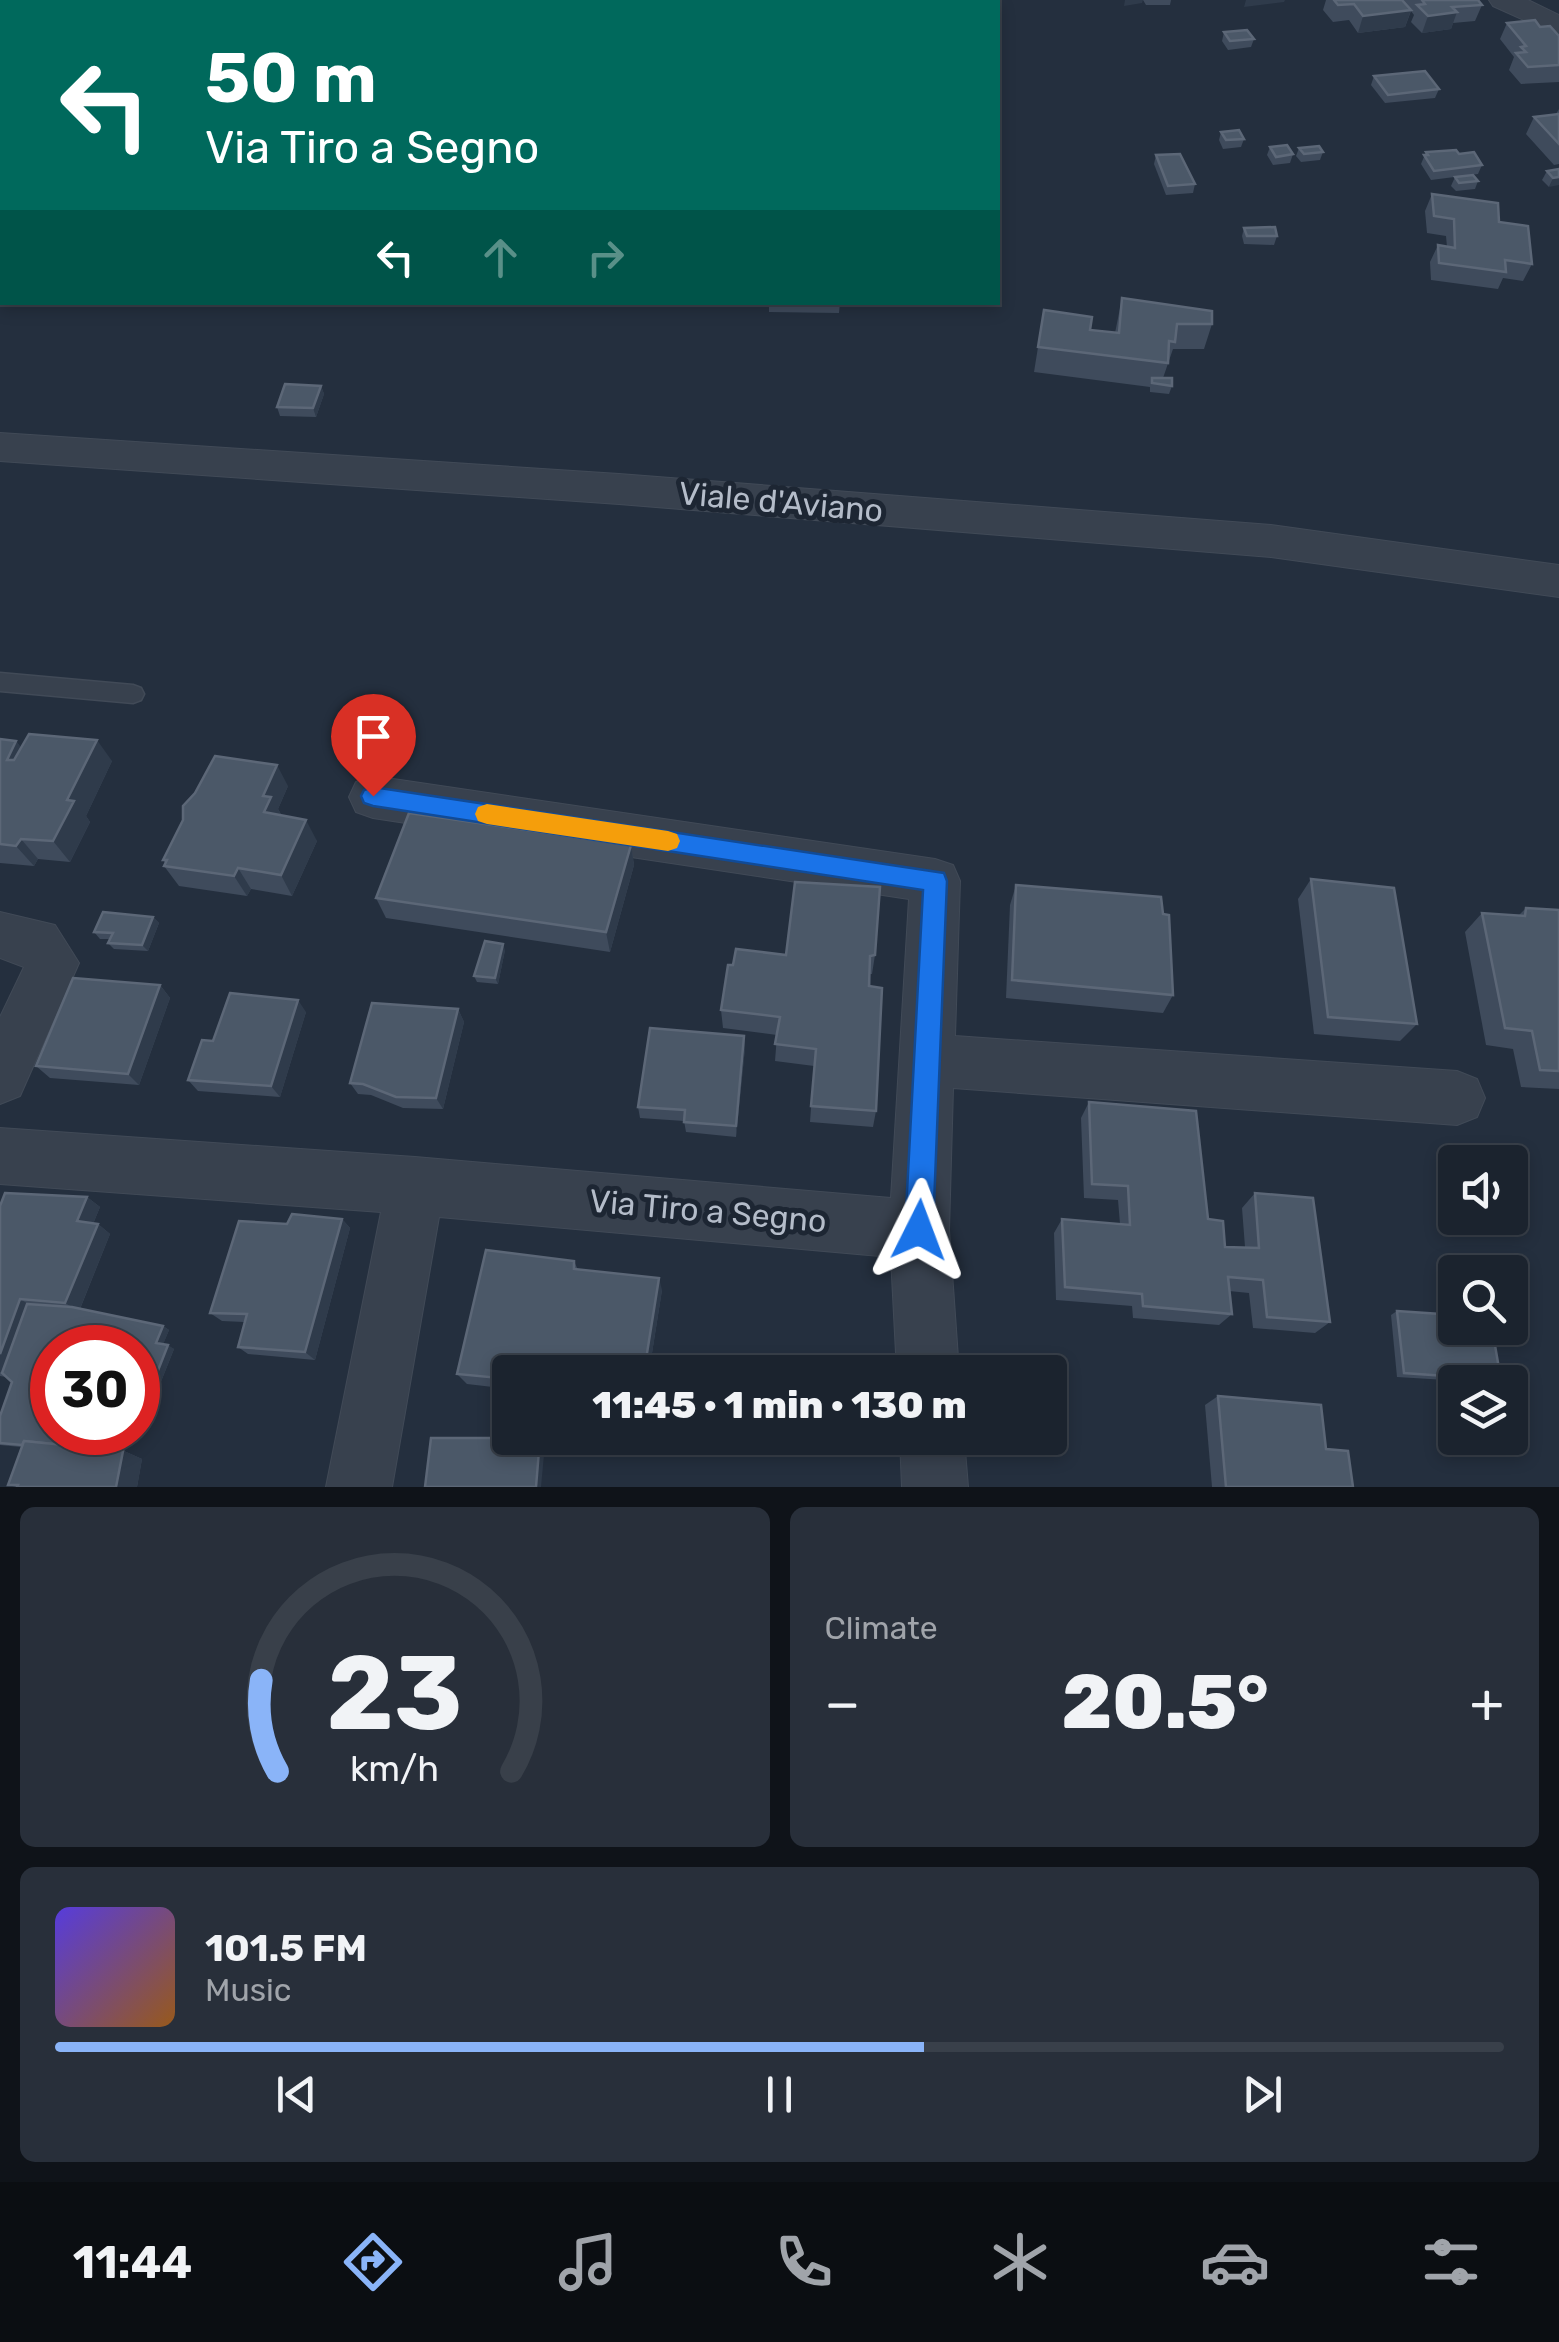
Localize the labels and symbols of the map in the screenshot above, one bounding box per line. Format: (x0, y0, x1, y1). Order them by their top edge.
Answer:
street label: Viale d'Aviano (677, 474, 885, 530)
pin (331, 694, 416, 797)
position arrow (867, 1178, 971, 1282)
street label: Via Tiro a Segno (588, 1182, 828, 1240)
speed limit sign: 30 (30, 1325, 160, 1455)

